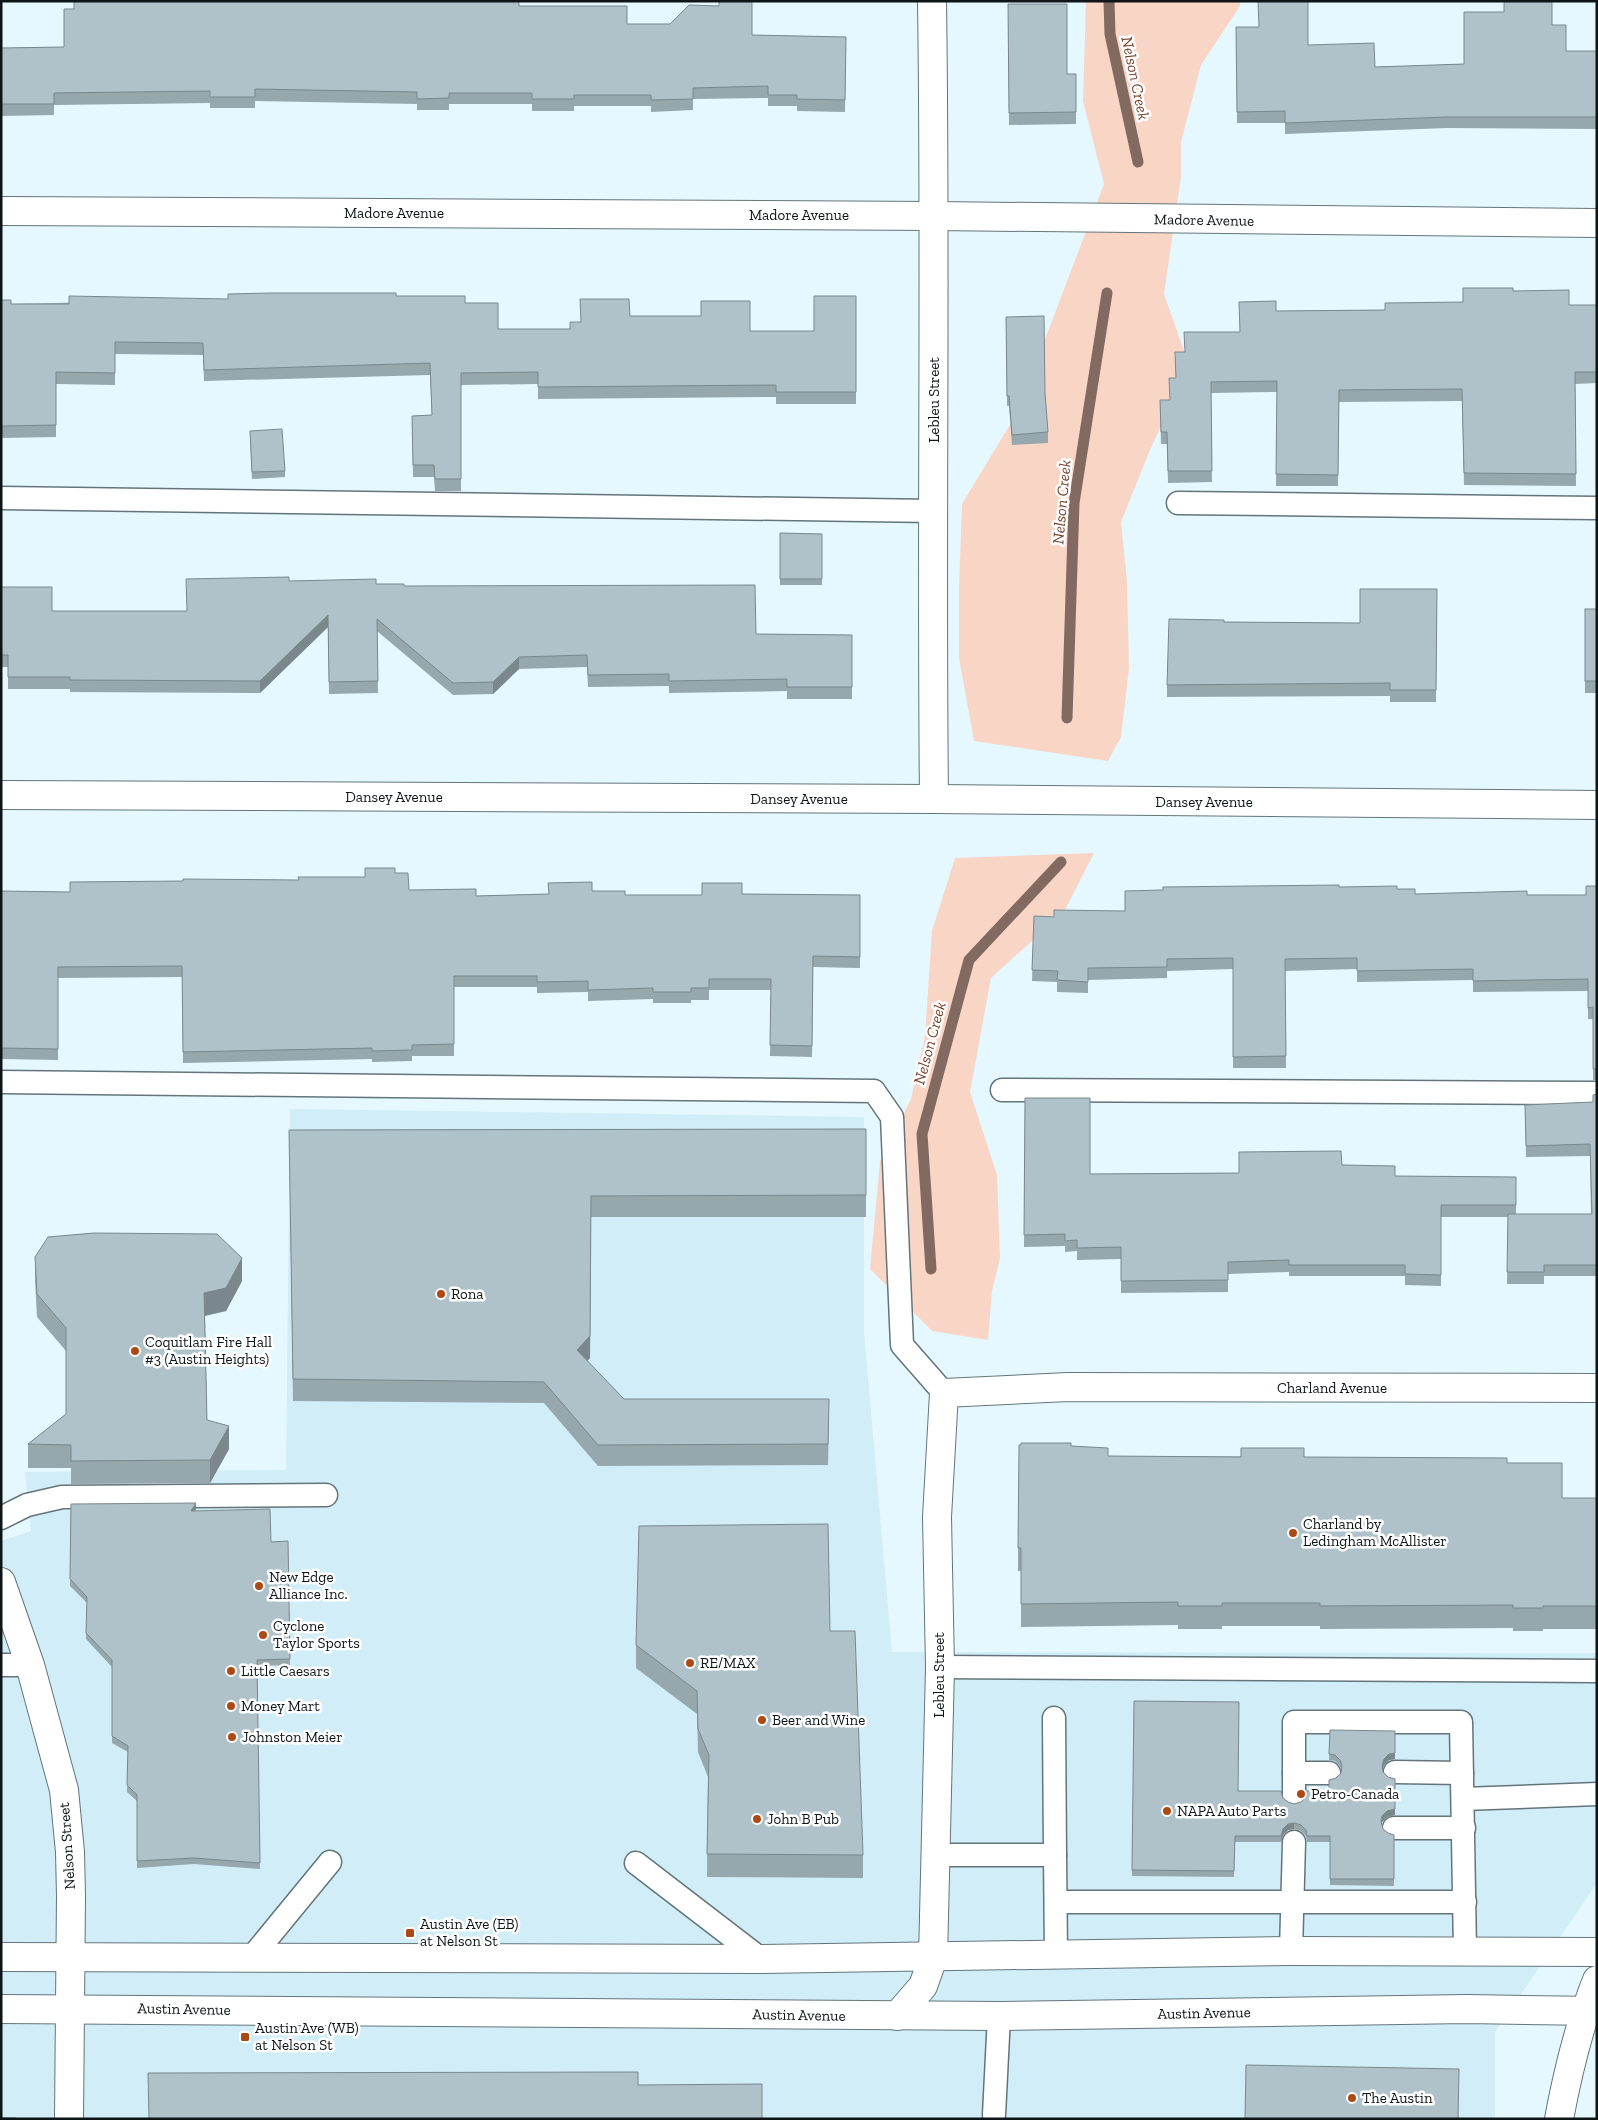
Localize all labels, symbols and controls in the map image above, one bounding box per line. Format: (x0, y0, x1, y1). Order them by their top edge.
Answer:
water label: Nelson Creek (1117, 35, 1154, 121)
street label: Madore Avenue (344, 204, 444, 222)
street label: Madore Avenue (749, 206, 849, 224)
street label: Madore Avenue (1154, 210, 1254, 230)
street label: Lebleu Street (925, 357, 943, 443)
water label: Nelson Creek (1048, 459, 1075, 545)
street label: Dansey Avenue (345, 788, 443, 806)
street label: Dansey Avenue (750, 790, 848, 808)
street label: Dansey Avenue (1155, 793, 1253, 811)
water label: Nelson Creek (909, 1000, 950, 1086)
place label: Rona (451, 1285, 484, 1303)
marker: Rona (435, 1288, 447, 1300)
place label: Coquitlam Fire Hall #3 (Austin Heights) (145, 1333, 272, 1368)
marker: Coquitlam Fire Hall #3 (Austin Heights) (129, 1345, 141, 1357)
street label: Charland Avenue (1277, 1379, 1387, 1397)
place label: Charland by Ledingham McAllister (1303, 1515, 1447, 1550)
marker: Charland by Ledingham McAllister (1287, 1527, 1299, 1539)
place label: New Edge Alliance Inc. (269, 1568, 348, 1603)
marker: New Edge Alliance Inc. (253, 1580, 265, 1592)
place label: Cyclone Taylor Sports (273, 1617, 360, 1652)
marker: Cyclone Taylor Sports (257, 1629, 269, 1641)
street label: Lebleu Street (930, 1632, 948, 1718)
place label: RE/MAX (700, 1654, 756, 1672)
marker: RE/MAX (684, 1657, 696, 1669)
place label: Little Caesars (241, 1662, 330, 1680)
marker: Little Caesars (225, 1665, 237, 1677)
place label: Money Mart (241, 1697, 320, 1715)
marker: Money Mart (225, 1700, 237, 1712)
place label: Beer and Wine (772, 1711, 865, 1729)
marker: Beer and Wine (756, 1714, 768, 1726)
place label: Johnston Meier (242, 1728, 342, 1746)
marker: Johnston Meier (226, 1731, 238, 1743)
place label: Petro-Canada (1311, 1785, 1399, 1803)
marker: Petro-Canada (1295, 1788, 1307, 1800)
street label: Nelson Street (55, 1801, 79, 1890)
place label: NAPA Auto Parts (1177, 1802, 1286, 1820)
marker: NAPA Auto Parts (1161, 1805, 1173, 1817)
place label: John B Pub (767, 1810, 839, 1828)
marker: John B Pub (751, 1813, 763, 1825)
place label: Austin Ave (EB) at Nelson St (420, 1915, 518, 1950)
marker: Austin Ave (EB) at Nelson St (404, 1927, 416, 1939)
street label: Austin Avenue (137, 1999, 231, 2019)
street label: Austin Avenue (1157, 2003, 1251, 2023)
street label: Austin Avenue (752, 2005, 846, 2025)
place label: Austin Ave (WB) at Nelson St (255, 2019, 359, 2054)
marker: Austin Ave (WB) at Nelson St (239, 2031, 251, 2043)
place label: The Austin (1362, 2089, 1433, 2107)
marker: The Austin (1346, 2092, 1358, 2104)

